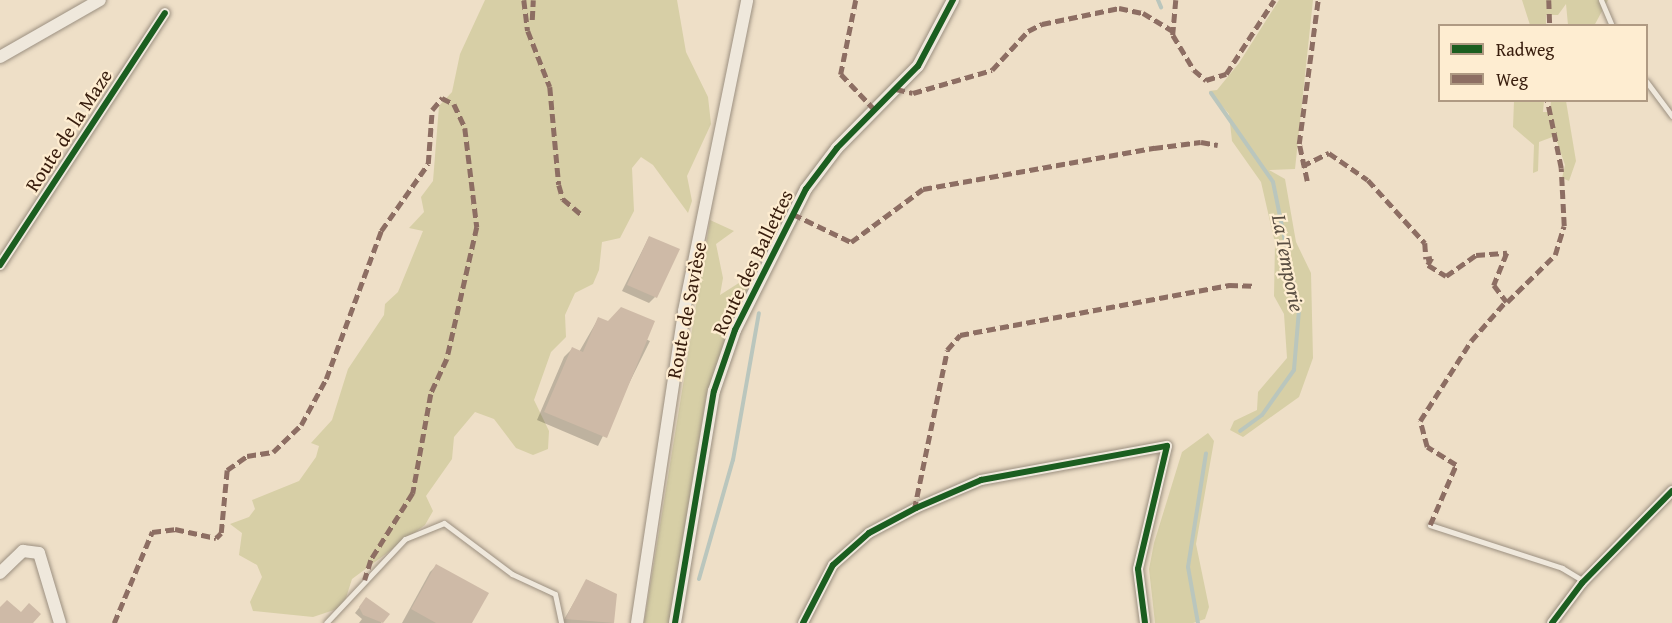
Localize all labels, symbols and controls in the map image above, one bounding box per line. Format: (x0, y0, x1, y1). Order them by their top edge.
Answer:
legend (1438, 24, 1648, 102)
text: Radweg (1496, 36, 1554, 63)
street label: Route de la Maze (19, 64, 117, 196)
text: Weg (1496, 66, 1528, 93)
street label: Route des Ballettes (706, 185, 798, 339)
water label: La Temporie (1266, 212, 1310, 314)
street label: Route de Savièse (661, 239, 711, 381)

